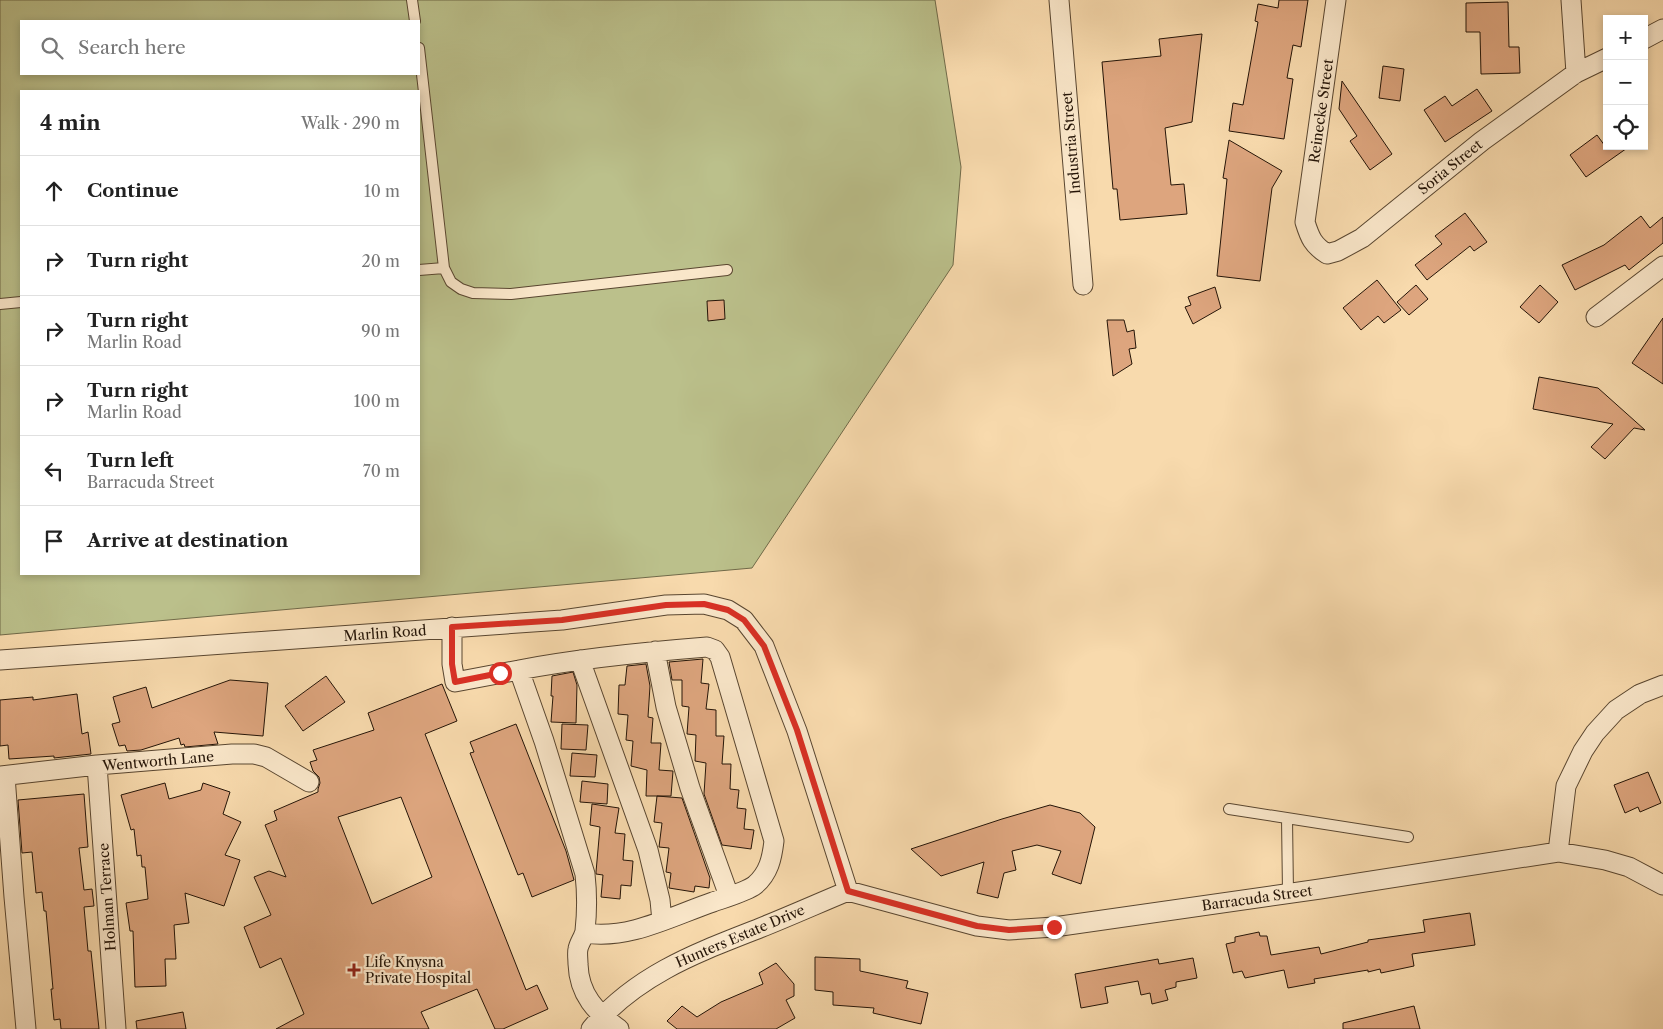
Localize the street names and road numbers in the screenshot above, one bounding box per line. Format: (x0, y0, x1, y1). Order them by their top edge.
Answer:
street label: Reinecke Street (1305, 58, 1337, 164)
street label: Industria Street (1058, 91, 1084, 195)
street label: Soria Street (1414, 136, 1486, 198)
street label: Marlin Road (343, 621, 427, 645)
street label: Wentworth Lane (100, 747, 215, 775)
street label: Holman Terrace (94, 842, 120, 952)
street label: Barracuda Street (1201, 881, 1313, 915)
street label: Hunters Estate Drive (673, 901, 807, 971)

